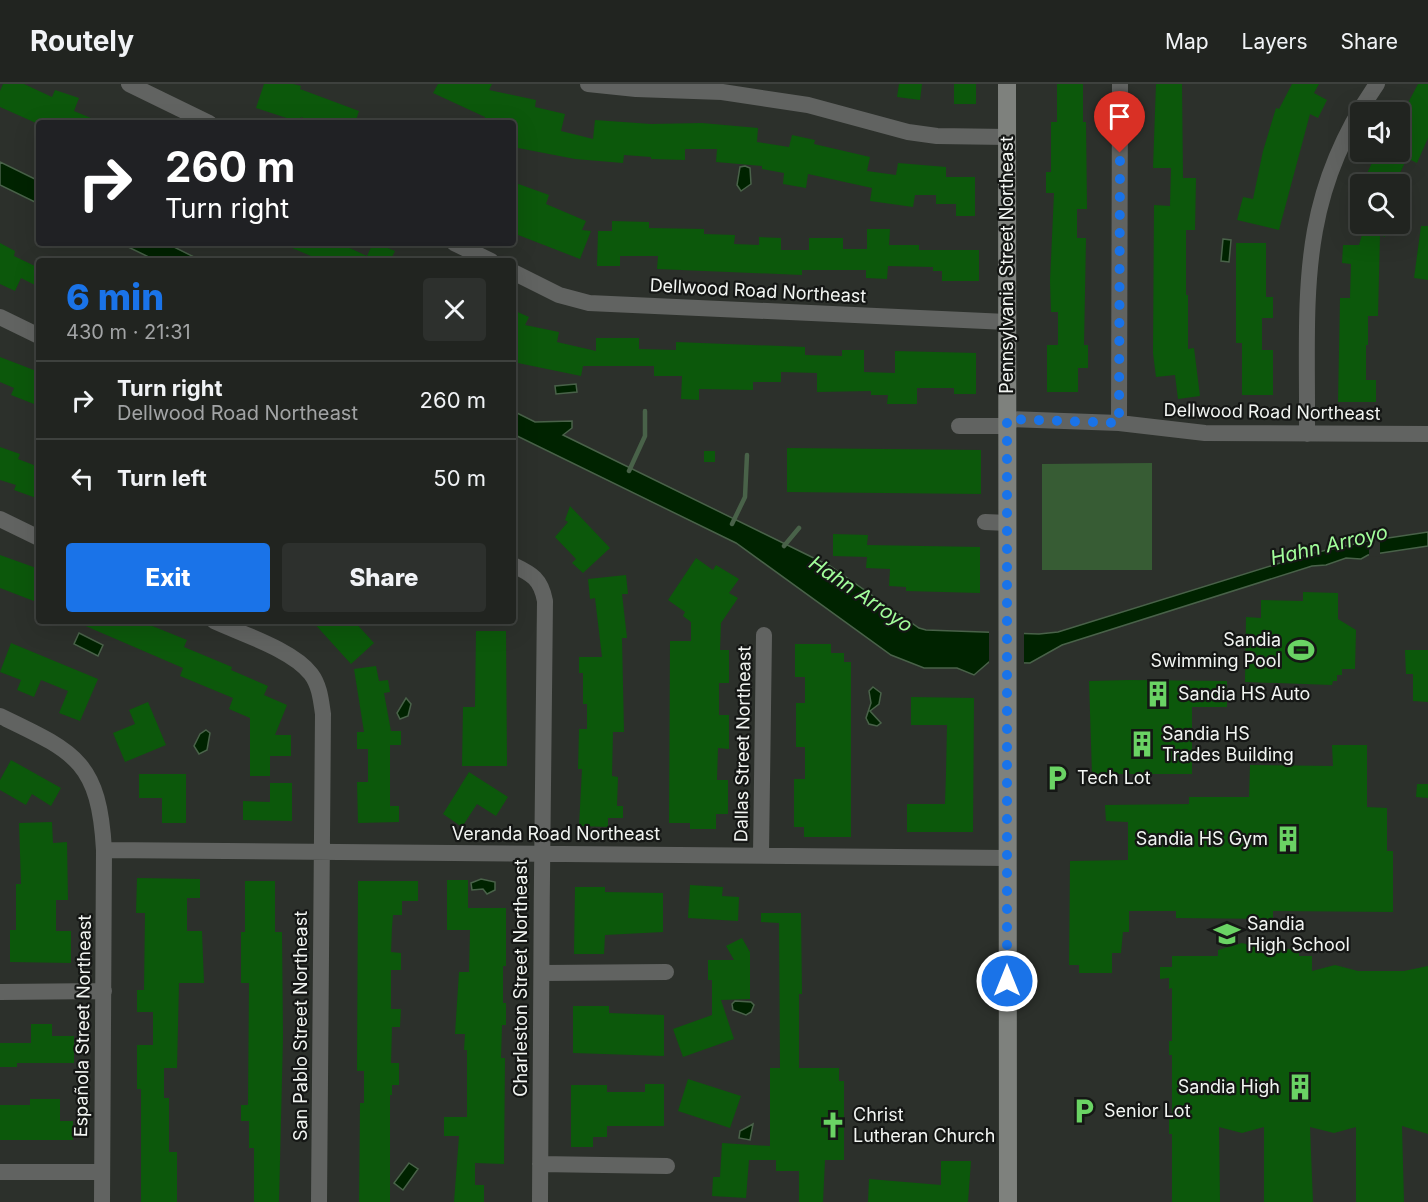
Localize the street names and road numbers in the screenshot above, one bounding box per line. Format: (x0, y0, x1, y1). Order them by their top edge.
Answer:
street label: Pennsylvania Street Northeast (996, 136, 1017, 394)
street label: Dellwood Road Northeast (649, 274, 867, 307)
street label: Dellwood Road Northeast (1163, 399, 1381, 424)
street label: Dallas Street Northeast (730, 645, 755, 842)
street label: Veranda Road Northeast (452, 823, 660, 844)
street label: Charleston Street Northeast (510, 859, 531, 1097)
street label: San Pablo Street Northeast (290, 911, 311, 1141)
street label: Española Street Northeast (70, 914, 95, 1137)

